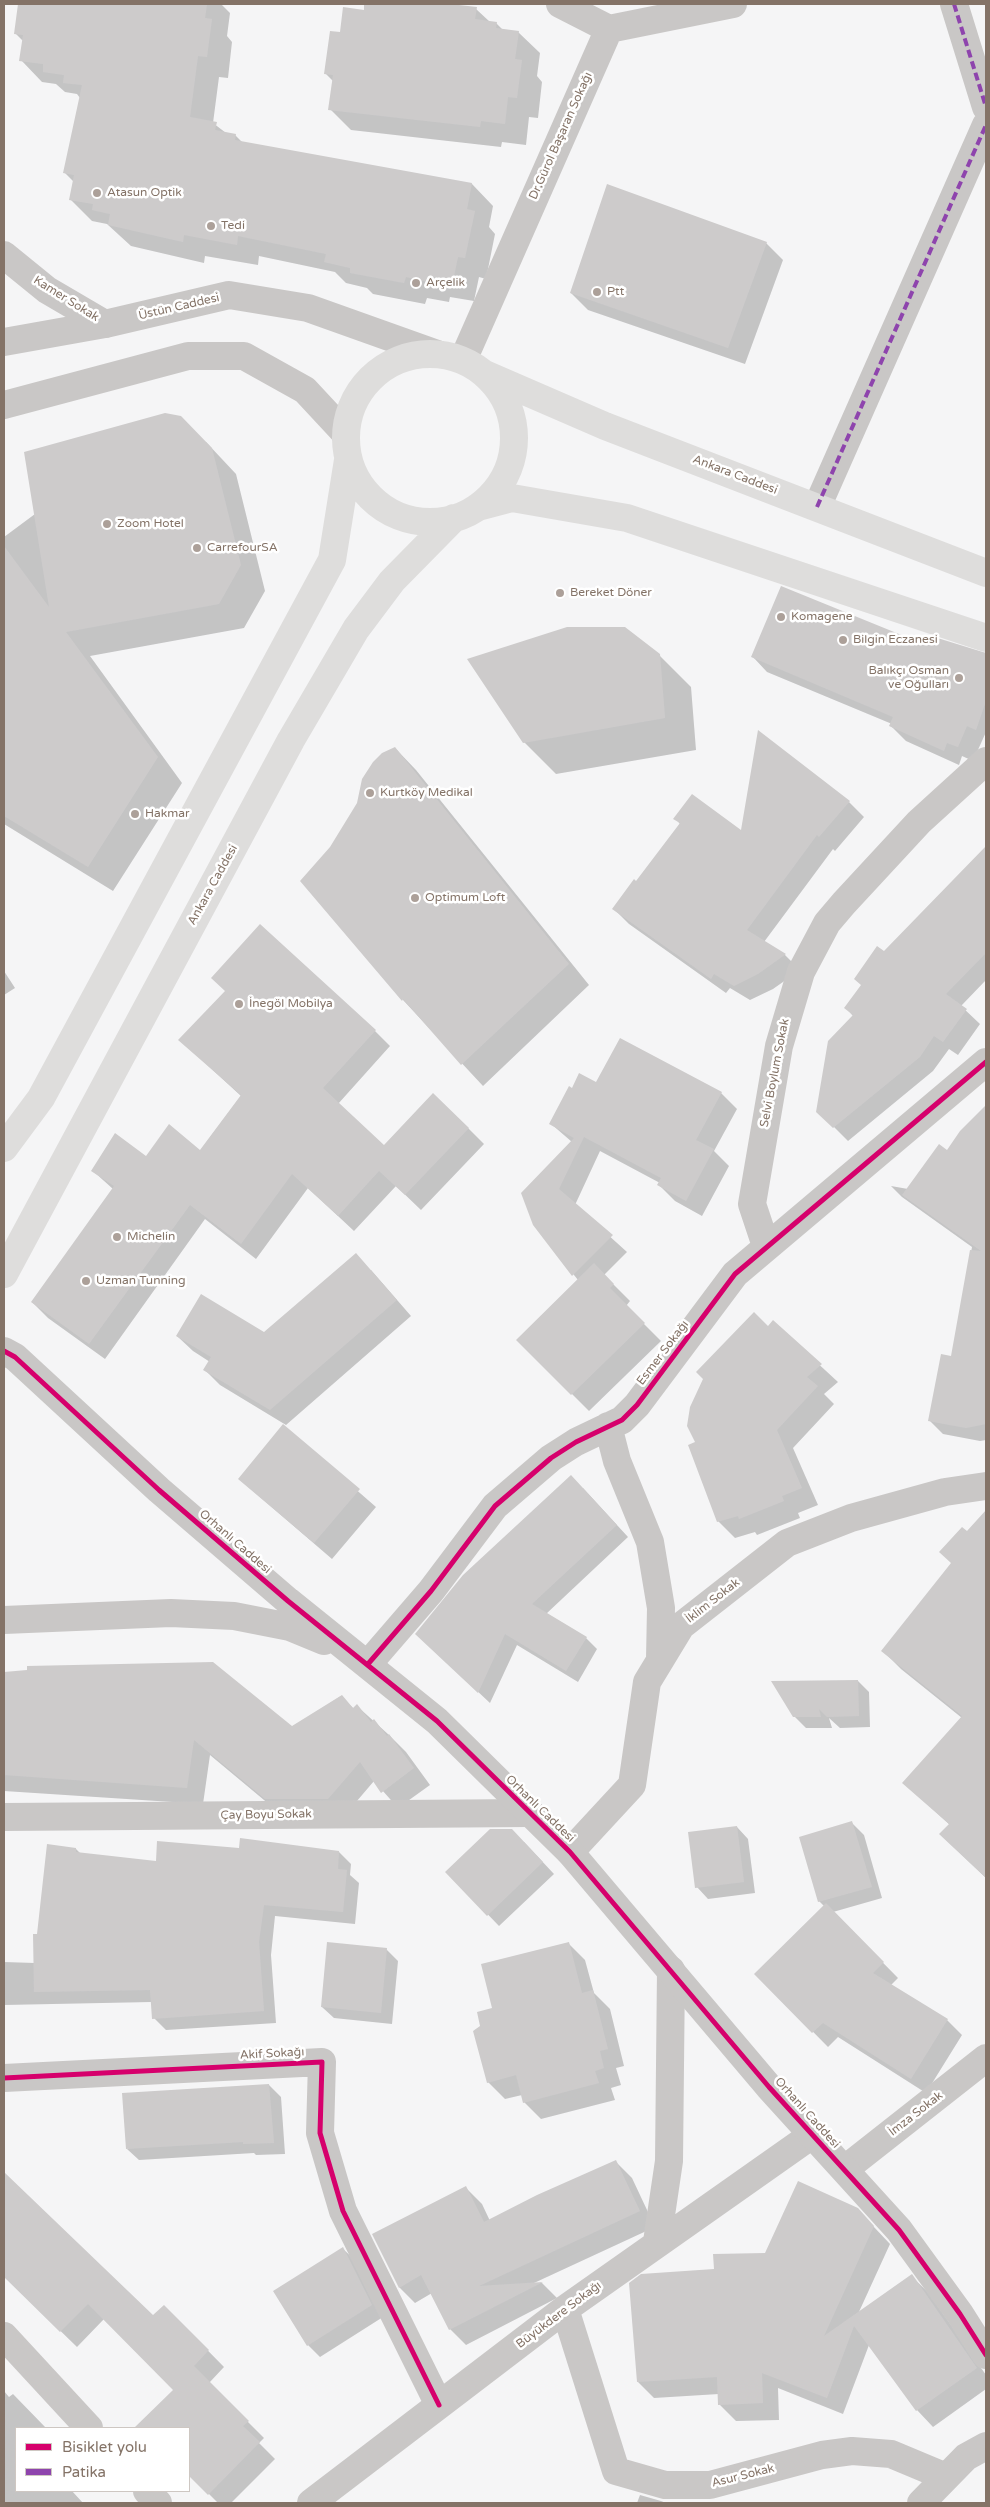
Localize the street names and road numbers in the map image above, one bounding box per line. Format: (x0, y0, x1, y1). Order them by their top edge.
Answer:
street label: Dr.Gürol Başaran Sokağı (526, 70, 596, 202)
street label: Kamer Sokak (31, 273, 101, 325)
street label: Üstün Caddesi (137, 291, 221, 323)
street label: Ankara Caddesi (691, 452, 779, 498)
street label: Ankara Caddesi (185, 842, 241, 928)
street label: Selvi Boylum Sokak (757, 1017, 793, 1129)
street label: Esmer Sokağı (634, 1318, 692, 1388)
street label: Orhanlı Caddesi (196, 1507, 274, 1577)
street label: İklim Sokak (683, 1576, 743, 1626)
street label: Orhanlı Caddesi (502, 1772, 578, 1846)
street label: Çay Boyu Sokak (220, 1807, 312, 1823)
street label: Akif Sokağı (239, 2045, 305, 2063)
street label: Orhanlı Caddesi (771, 2075, 843, 2151)
street label: İmza Sokak (886, 2088, 946, 2140)
street label: Büyükdere Sokağı (514, 2278, 604, 2352)
street label: Asur Sokak (710, 2461, 776, 2491)

